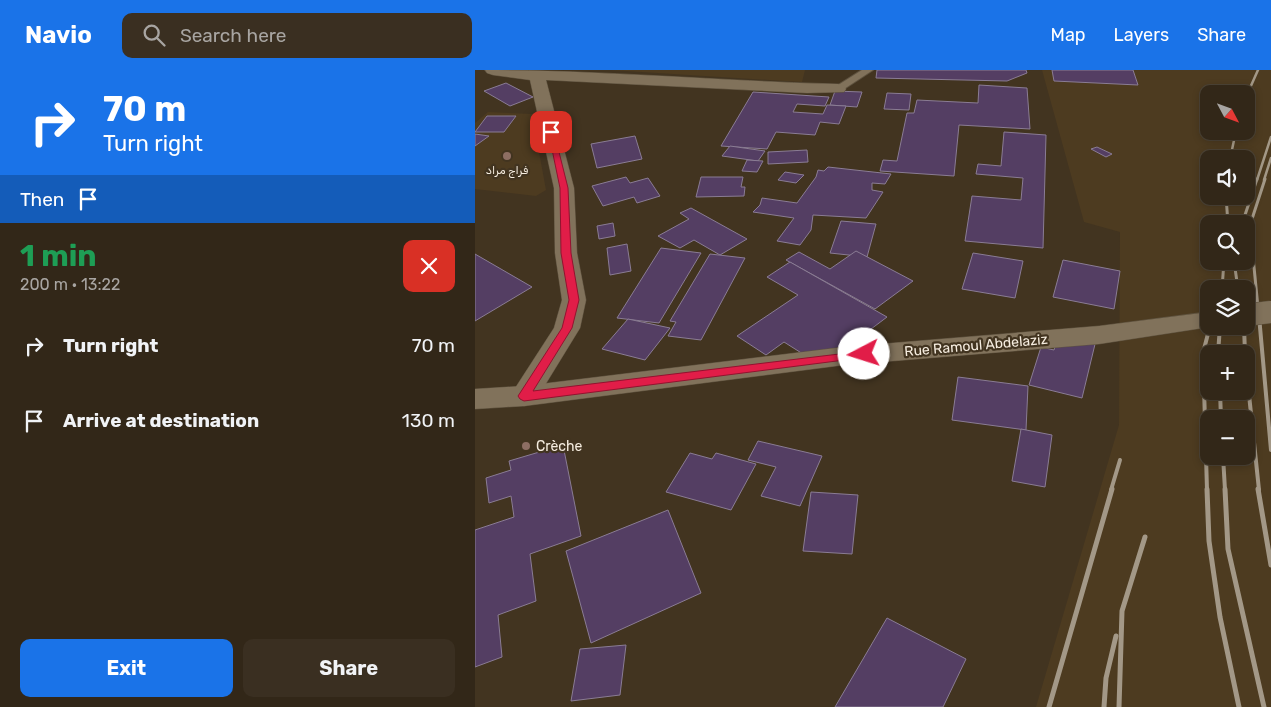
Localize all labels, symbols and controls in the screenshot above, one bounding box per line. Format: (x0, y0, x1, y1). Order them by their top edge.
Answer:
search box (122, 13, 472, 58)
text: Navio (25, 21, 92, 49)
icon: search (140, 21, 168, 49)
text: Search here (180, 24, 286, 47)
text: Map (1051, 24, 1086, 46)
text: Layers (1114, 24, 1169, 46)
text: Share (1197, 24, 1246, 46)
north arrow (1200, 85, 1255, 140)
map controls (1200, 85, 1255, 465)
text: 70 m (103, 88, 186, 130)
icon: right (20, 90, 85, 155)
pin (530, 111, 572, 153)
icon: arrive (537, 118, 565, 146)
text: Turn right (103, 130, 203, 157)
marker: فراج مراد (501, 150, 513, 162)
button: sound (1200, 150, 1255, 205)
place label: فراج مراد (486, 164, 528, 179)
icon: arrive (74, 185, 102, 213)
text: Then (20, 188, 64, 211)
button: search (1200, 215, 1255, 270)
text: 1 min (20, 238, 97, 274)
button: close (403, 240, 455, 292)
text: 200 m · 13:22 (20, 275, 120, 294)
button: layers (1200, 280, 1255, 335)
position arrow (837, 327, 889, 379)
street label: Rue Ramoul Abdelaziz (904, 331, 1048, 360)
icon: right (20, 332, 48, 360)
text: Turn right (63, 334, 158, 357)
text: 70 m (412, 334, 455, 357)
button: + (1200, 345, 1255, 400)
icon: arrive (20, 407, 48, 435)
text: Arrive at destination (63, 409, 259, 432)
text: 130 m (402, 409, 455, 432)
button: − (1200, 410, 1255, 465)
place label: Crèche (536, 438, 583, 455)
marker: Crèche (520, 440, 532, 452)
button: Exit (20, 639, 233, 697)
button: Share (243, 639, 455, 697)

